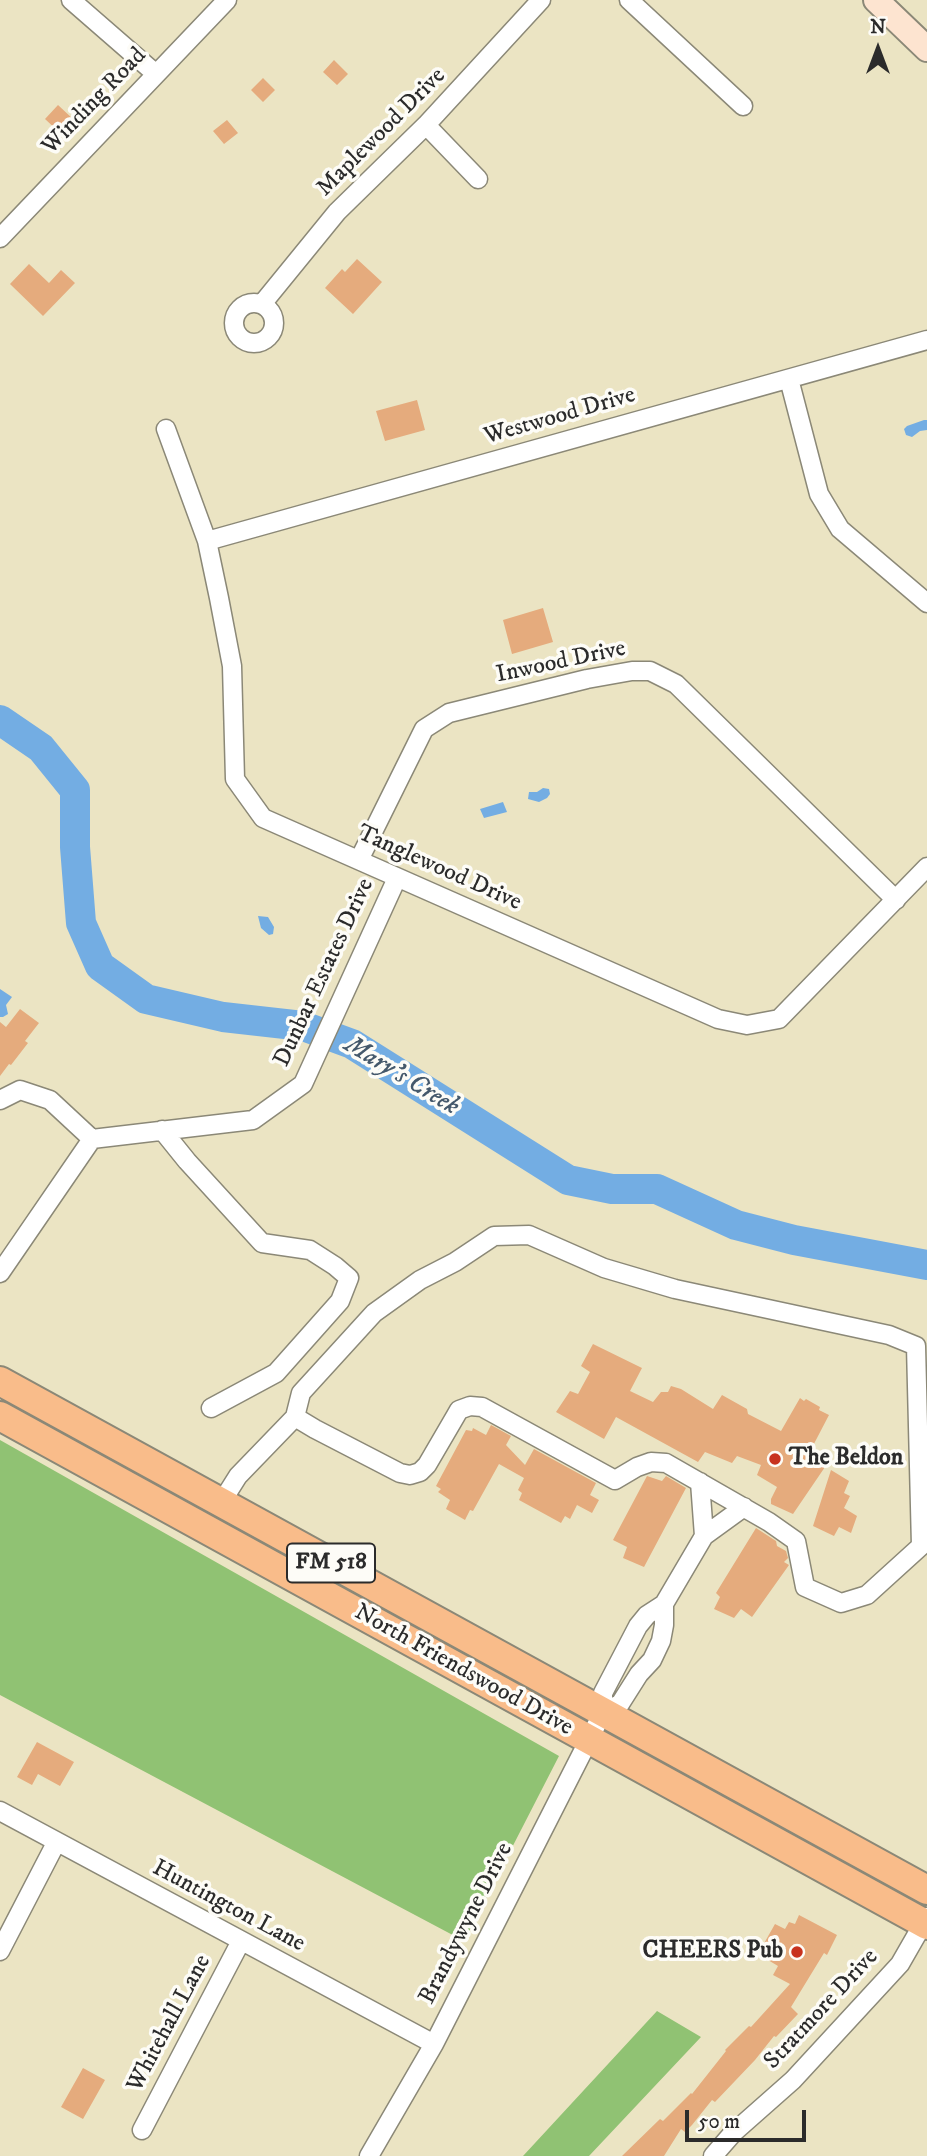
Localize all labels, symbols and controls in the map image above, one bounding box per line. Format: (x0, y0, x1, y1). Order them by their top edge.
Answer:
north arrow (843, 14, 913, 84)
text: N (870, 16, 886, 39)
street label: Winding Road (37, 42, 153, 162)
street label: Maplewood Drive (312, 63, 452, 203)
street label: Westwood Drive (481, 382, 639, 452)
street label: Inwood Drive (494, 635, 628, 691)
street label: Tanglewood Drive (352, 820, 526, 918)
street label: Dunbar Estates Drive (269, 874, 381, 1072)
water label: Mary's Creek (338, 1031, 464, 1123)
place label: The Beldon (789, 1445, 903, 1473)
marker: The Beldon (767, 1451, 783, 1467)
road number: FM 518 (287, 1544, 375, 1582)
street label: North Friendswood Drive (349, 1599, 577, 1743)
street label: Brandywyne Drive (414, 1838, 520, 2010)
street label: Huntington Lane (147, 1855, 309, 1959)
place label: CHEERS Pub (642, 1938, 783, 1966)
street label: Stratmore Drive (759, 1944, 885, 2076)
marker: CHEERS Pub (789, 1944, 805, 1960)
street label: Whitehall Lane (122, 1950, 218, 2098)
scale bar (689, 2096, 810, 2140)
text: 50 m (698, 2109, 740, 2135)

